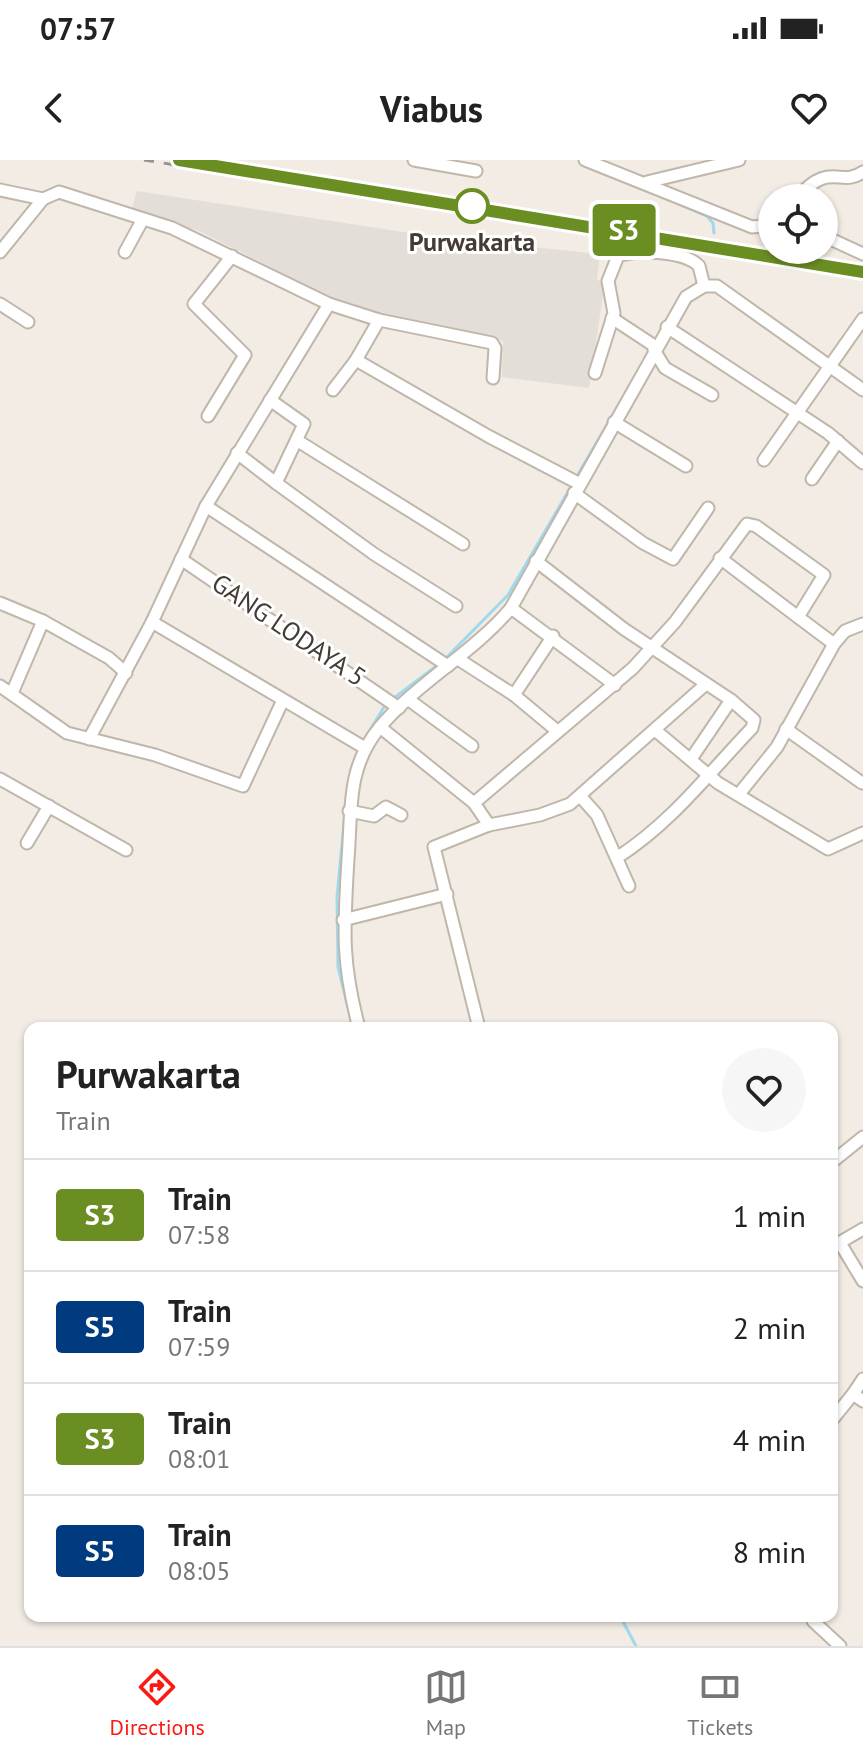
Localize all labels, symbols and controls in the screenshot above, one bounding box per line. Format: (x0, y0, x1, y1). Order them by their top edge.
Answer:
text: 07:57 (40, 9, 116, 48)
text: Viabus (380, 85, 483, 132)
icon: back (32, 86, 76, 130)
icon: heart (787, 86, 831, 130)
map controls (758, 184, 838, 264)
button: locate (758, 184, 838, 264)
marker: Purwakarta (455, 189, 489, 223)
line badge: S3 (588, 204, 660, 256)
text: S3 (609, 211, 639, 248)
place label: Purwakarta (409, 225, 535, 258)
street label: GANG LODAYA 5 (206, 566, 373, 693)
button: heart (722, 1048, 806, 1132)
text: Purwakarta (56, 1049, 241, 1098)
text: Train (56, 1104, 111, 1137)
text: Train (168, 1179, 232, 1218)
text: S3 (85, 1196, 115, 1233)
text: 1 min (733, 1196, 806, 1235)
text: 07:58 (168, 1218, 230, 1251)
text: Train (168, 1291, 232, 1330)
text: S5 (85, 1308, 115, 1345)
text: 2 min (733, 1308, 806, 1347)
text: 07:59 (168, 1330, 230, 1363)
text: Train (168, 1403, 232, 1442)
text: S3 (85, 1420, 115, 1457)
text: 4 min (733, 1420, 806, 1459)
text: 08:01 (168, 1442, 230, 1475)
text: Train (168, 1515, 232, 1554)
text: S5 (85, 1532, 115, 1569)
text: 8 min (733, 1532, 806, 1571)
text: 08:05 (168, 1554, 230, 1587)
tab: Directions (110, 1665, 205, 1741)
tab: Map (424, 1665, 468, 1741)
tab: Tickets (687, 1665, 753, 1741)

